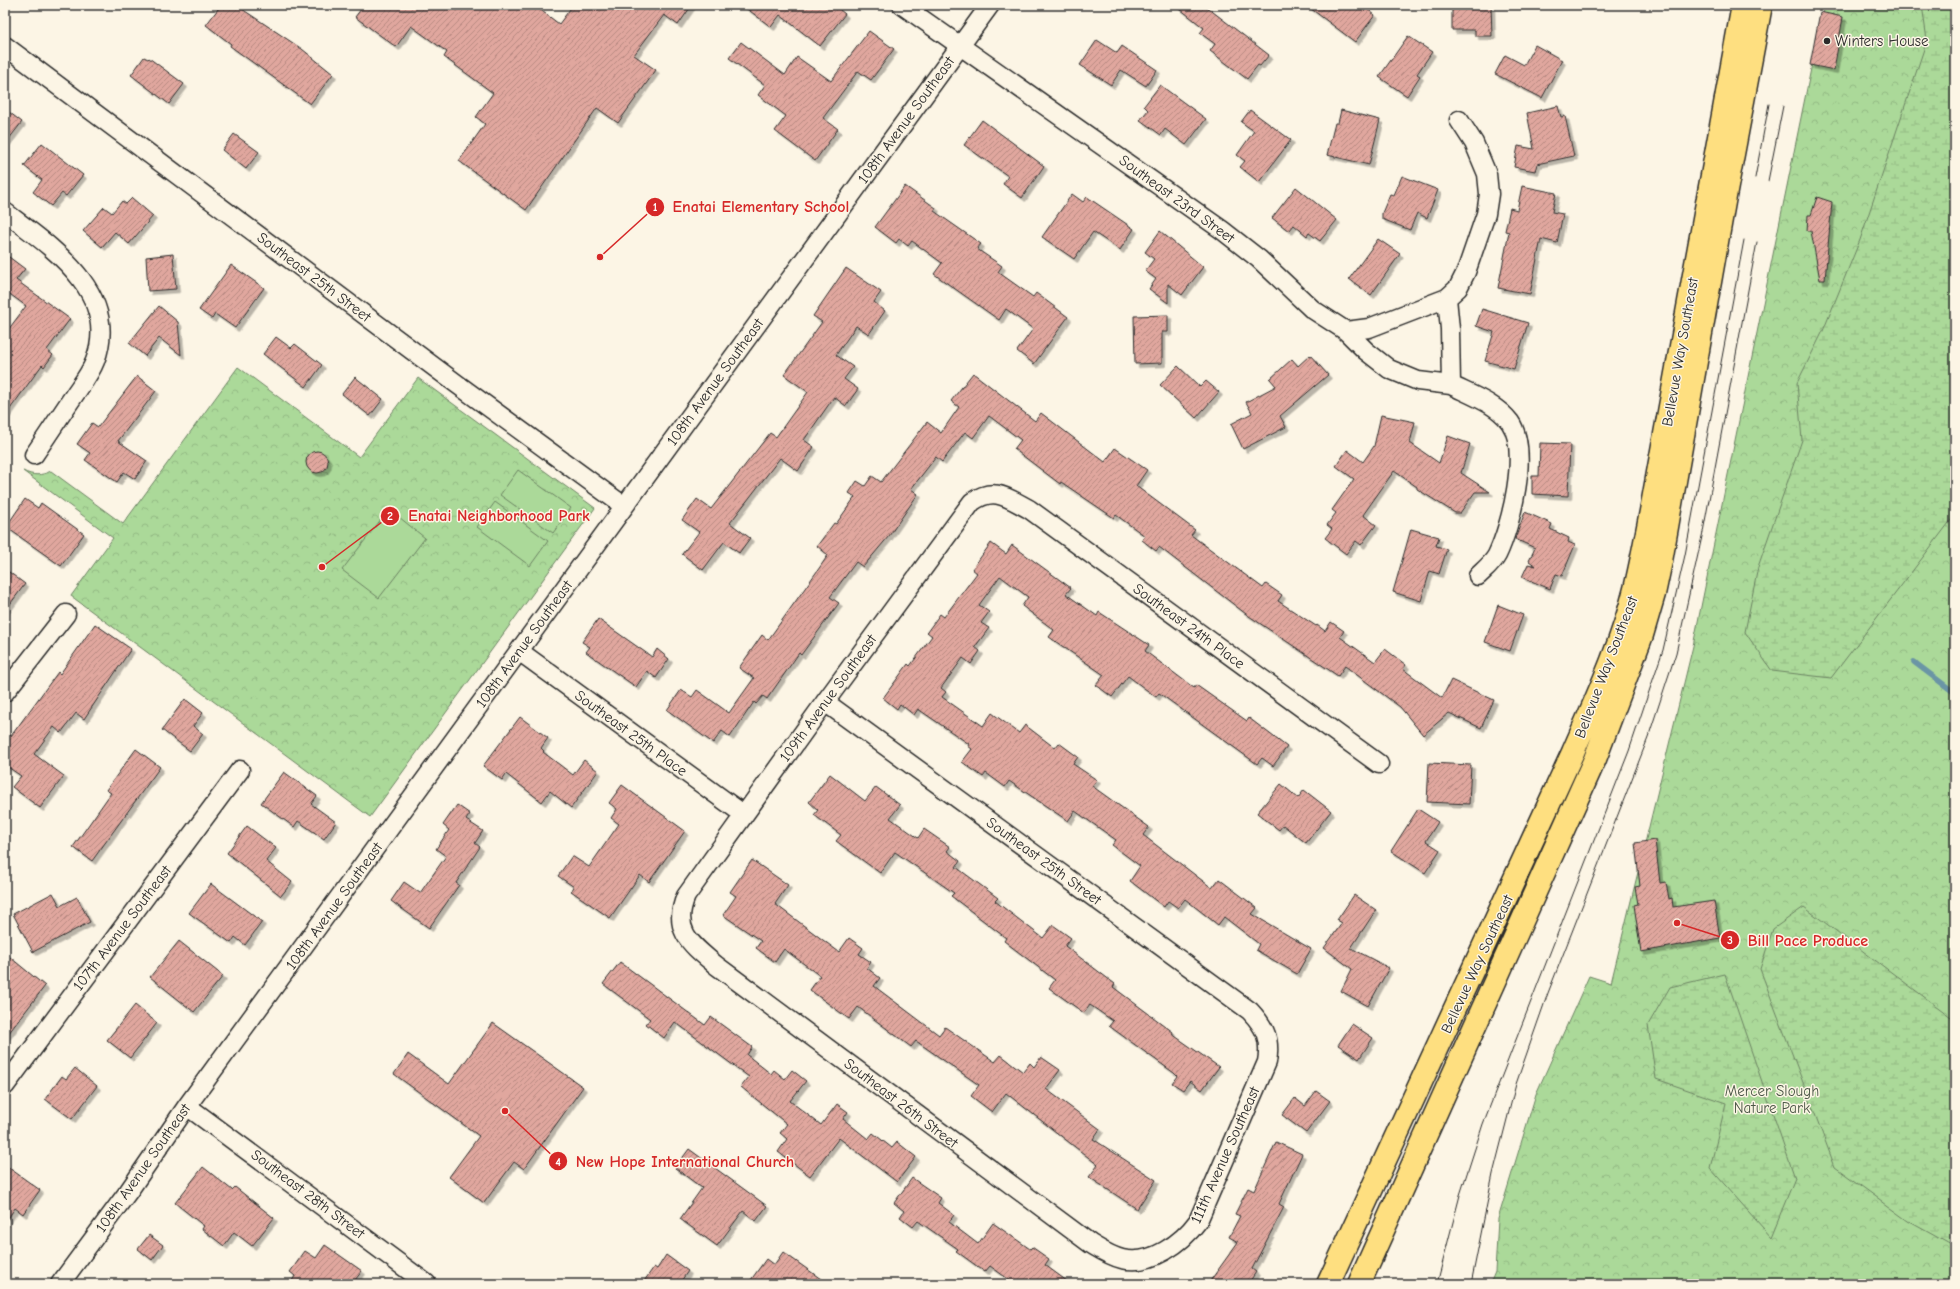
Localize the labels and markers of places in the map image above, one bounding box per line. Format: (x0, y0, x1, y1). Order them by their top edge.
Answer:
place label: Winters House (1835, 32, 1929, 50)
marker: Winters House (1822, 36, 1832, 46)
callout: Enatai Elementary School (645, 193, 857, 221)
callout: Enatai Neighborhood Park (380, 502, 597, 530)
callout: Bill Pace Produce (1720, 926, 1876, 954)
callout: New Hope International Church (548, 1147, 803, 1175)

